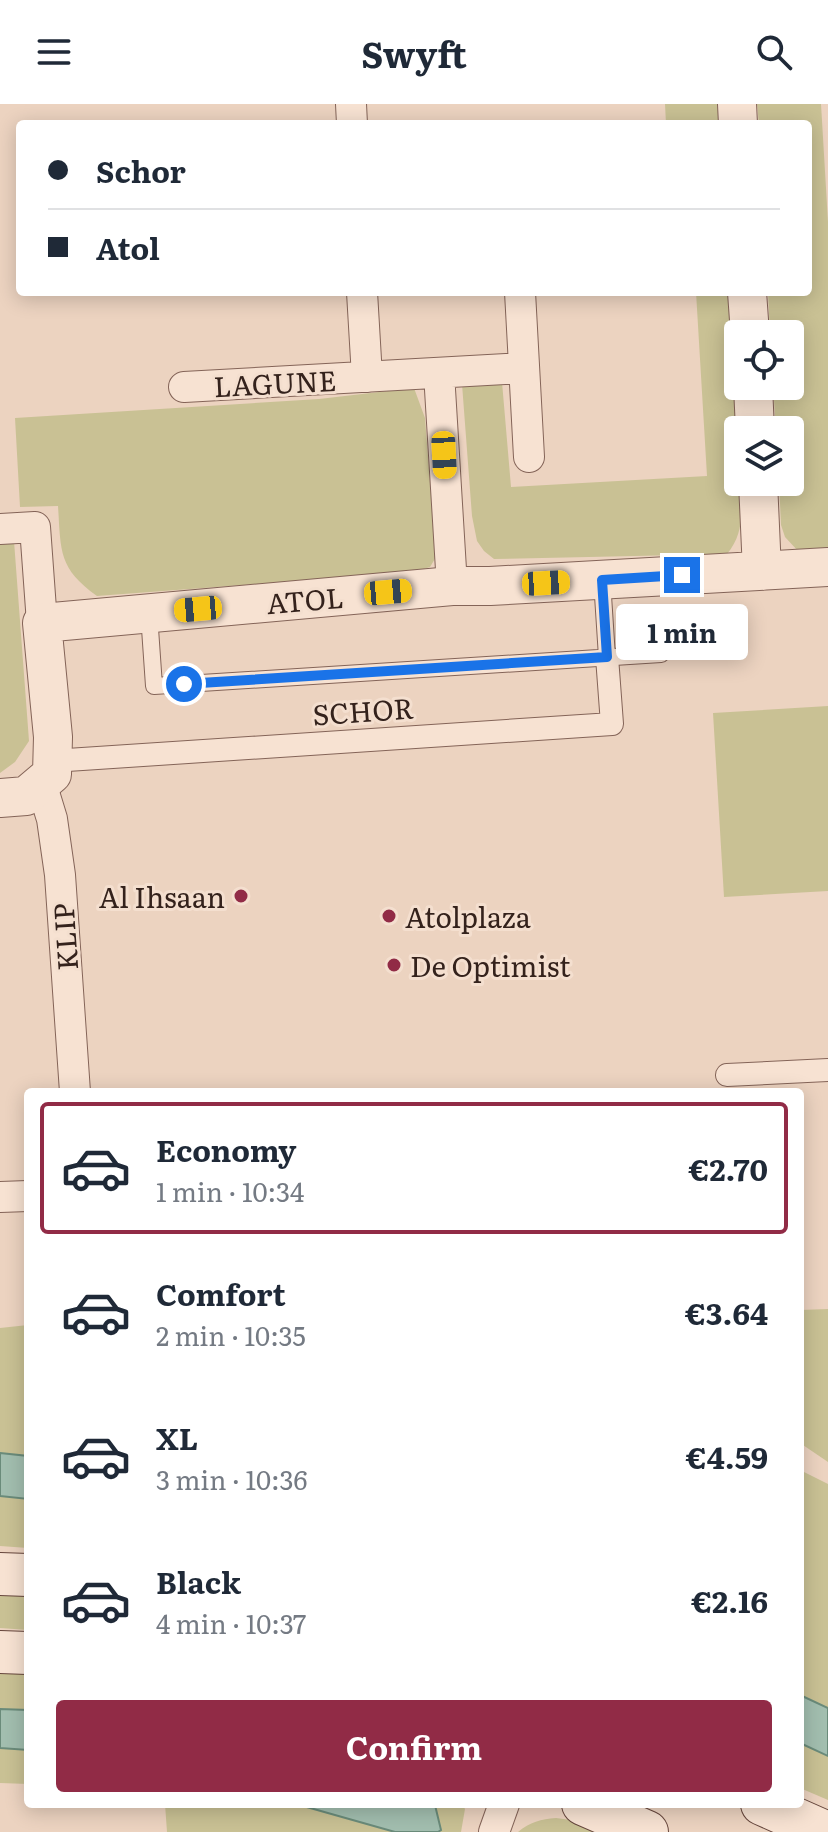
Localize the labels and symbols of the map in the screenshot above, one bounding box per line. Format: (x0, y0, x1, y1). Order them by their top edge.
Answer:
street label: LAGUNE (213, 358, 337, 406)
car (431, 430, 457, 480)
route end (664, 557, 700, 593)
car (521, 570, 571, 596)
street label: ATOL (265, 575, 345, 623)
car (363, 578, 413, 606)
car (173, 595, 223, 623)
callout: 1 min (616, 603, 748, 659)
route start (166, 666, 202, 702)
street label: SCHOR (311, 686, 415, 734)
place label: Al Ihsaan (99, 875, 225, 917)
marker: Al Ihsaan (232, 887, 250, 905)
place label: Atolplaza (405, 895, 531, 937)
street label: KLIP (41, 902, 87, 972)
marker: Atolplaza (380, 907, 398, 925)
place label: De Optimist (410, 944, 571, 986)
marker: De Optimist (385, 956, 403, 974)

